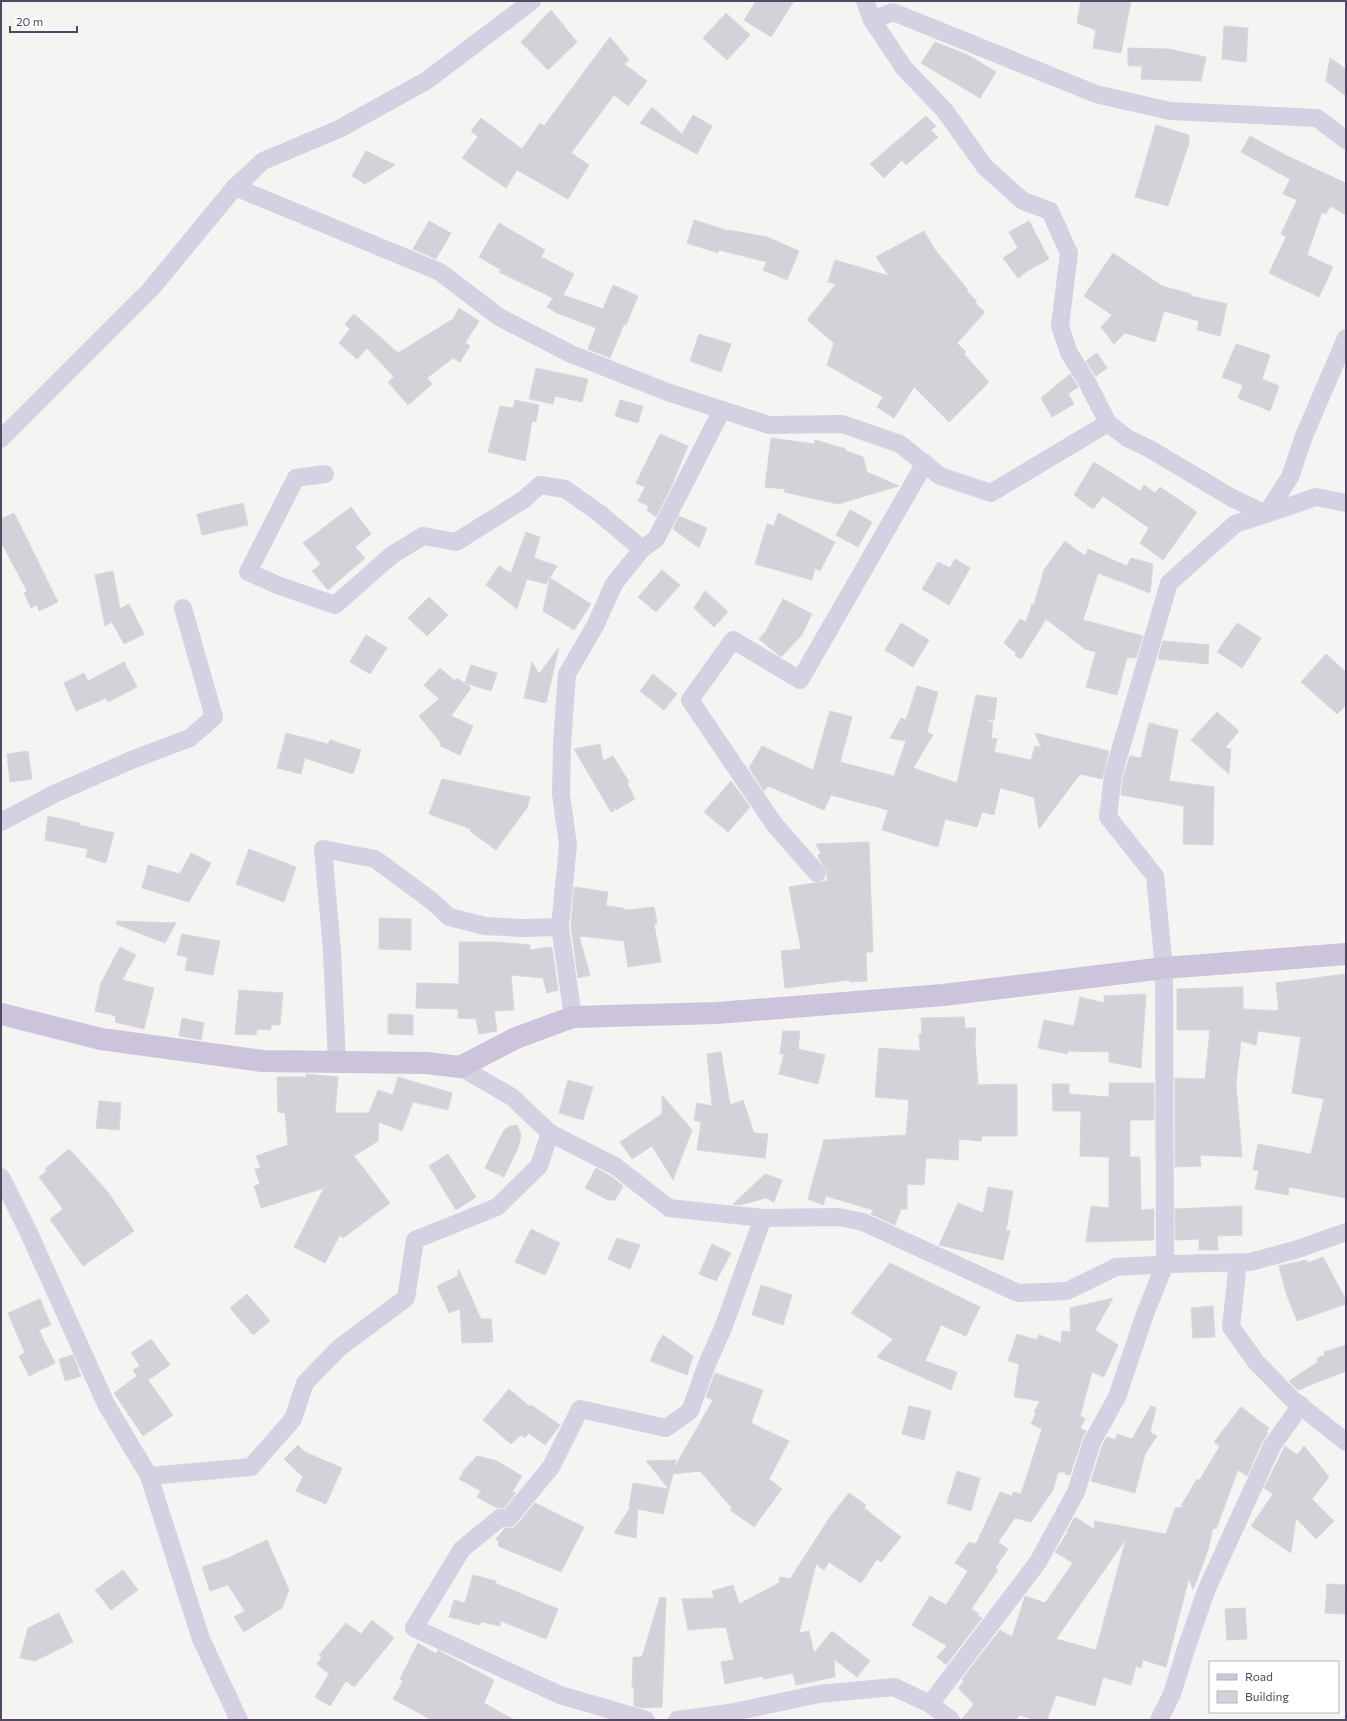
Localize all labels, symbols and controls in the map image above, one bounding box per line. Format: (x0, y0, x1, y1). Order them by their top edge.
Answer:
scale bar (10, 8, 77, 34)
text: 20 m (16, 14, 43, 28)
legend (1209, 1661, 1339, 1713)
text: Road (1245, 1669, 1273, 1683)
text: Building (1245, 1689, 1289, 1703)

